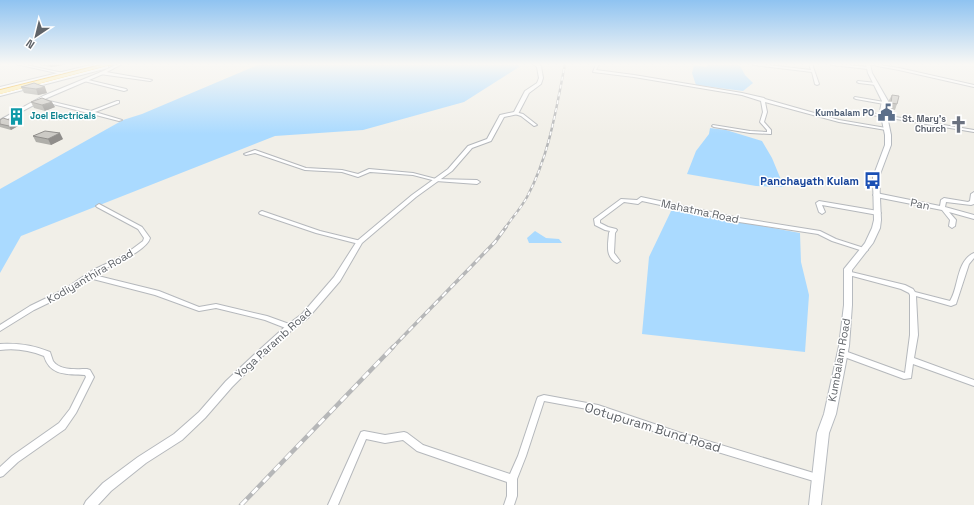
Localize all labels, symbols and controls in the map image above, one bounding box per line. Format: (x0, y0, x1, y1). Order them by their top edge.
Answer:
north arrow (16, 16, 56, 56)
text: N (23, 36, 37, 52)
public building icon: Kumbalam PO (877, 103, 897, 123)
building icon: Joel Electricals (7, 106, 27, 126)
place label: Kumbalam PO (815, 107, 874, 119)
place label: Joel Electricals (30, 110, 96, 122)
place label: St. Mary's Church (902, 113, 946, 135)
church icon: St. Mary's Church (949, 114, 969, 134)
bus stop icon: Panchayath Kulam (862, 171, 882, 191)
place label: Panchayath Kulam (760, 174, 859, 188)
street label: Pan (909, 195, 931, 213)
street label: Mahatma Road (660, 196, 740, 226)
street label: Kodiyanthira Road (44, 246, 136, 306)
street label: Yoga Paramb Road (232, 305, 314, 381)
street label: Kumbalam Road (825, 317, 853, 403)
street label: Ootupuram Bund Road (583, 399, 723, 456)

